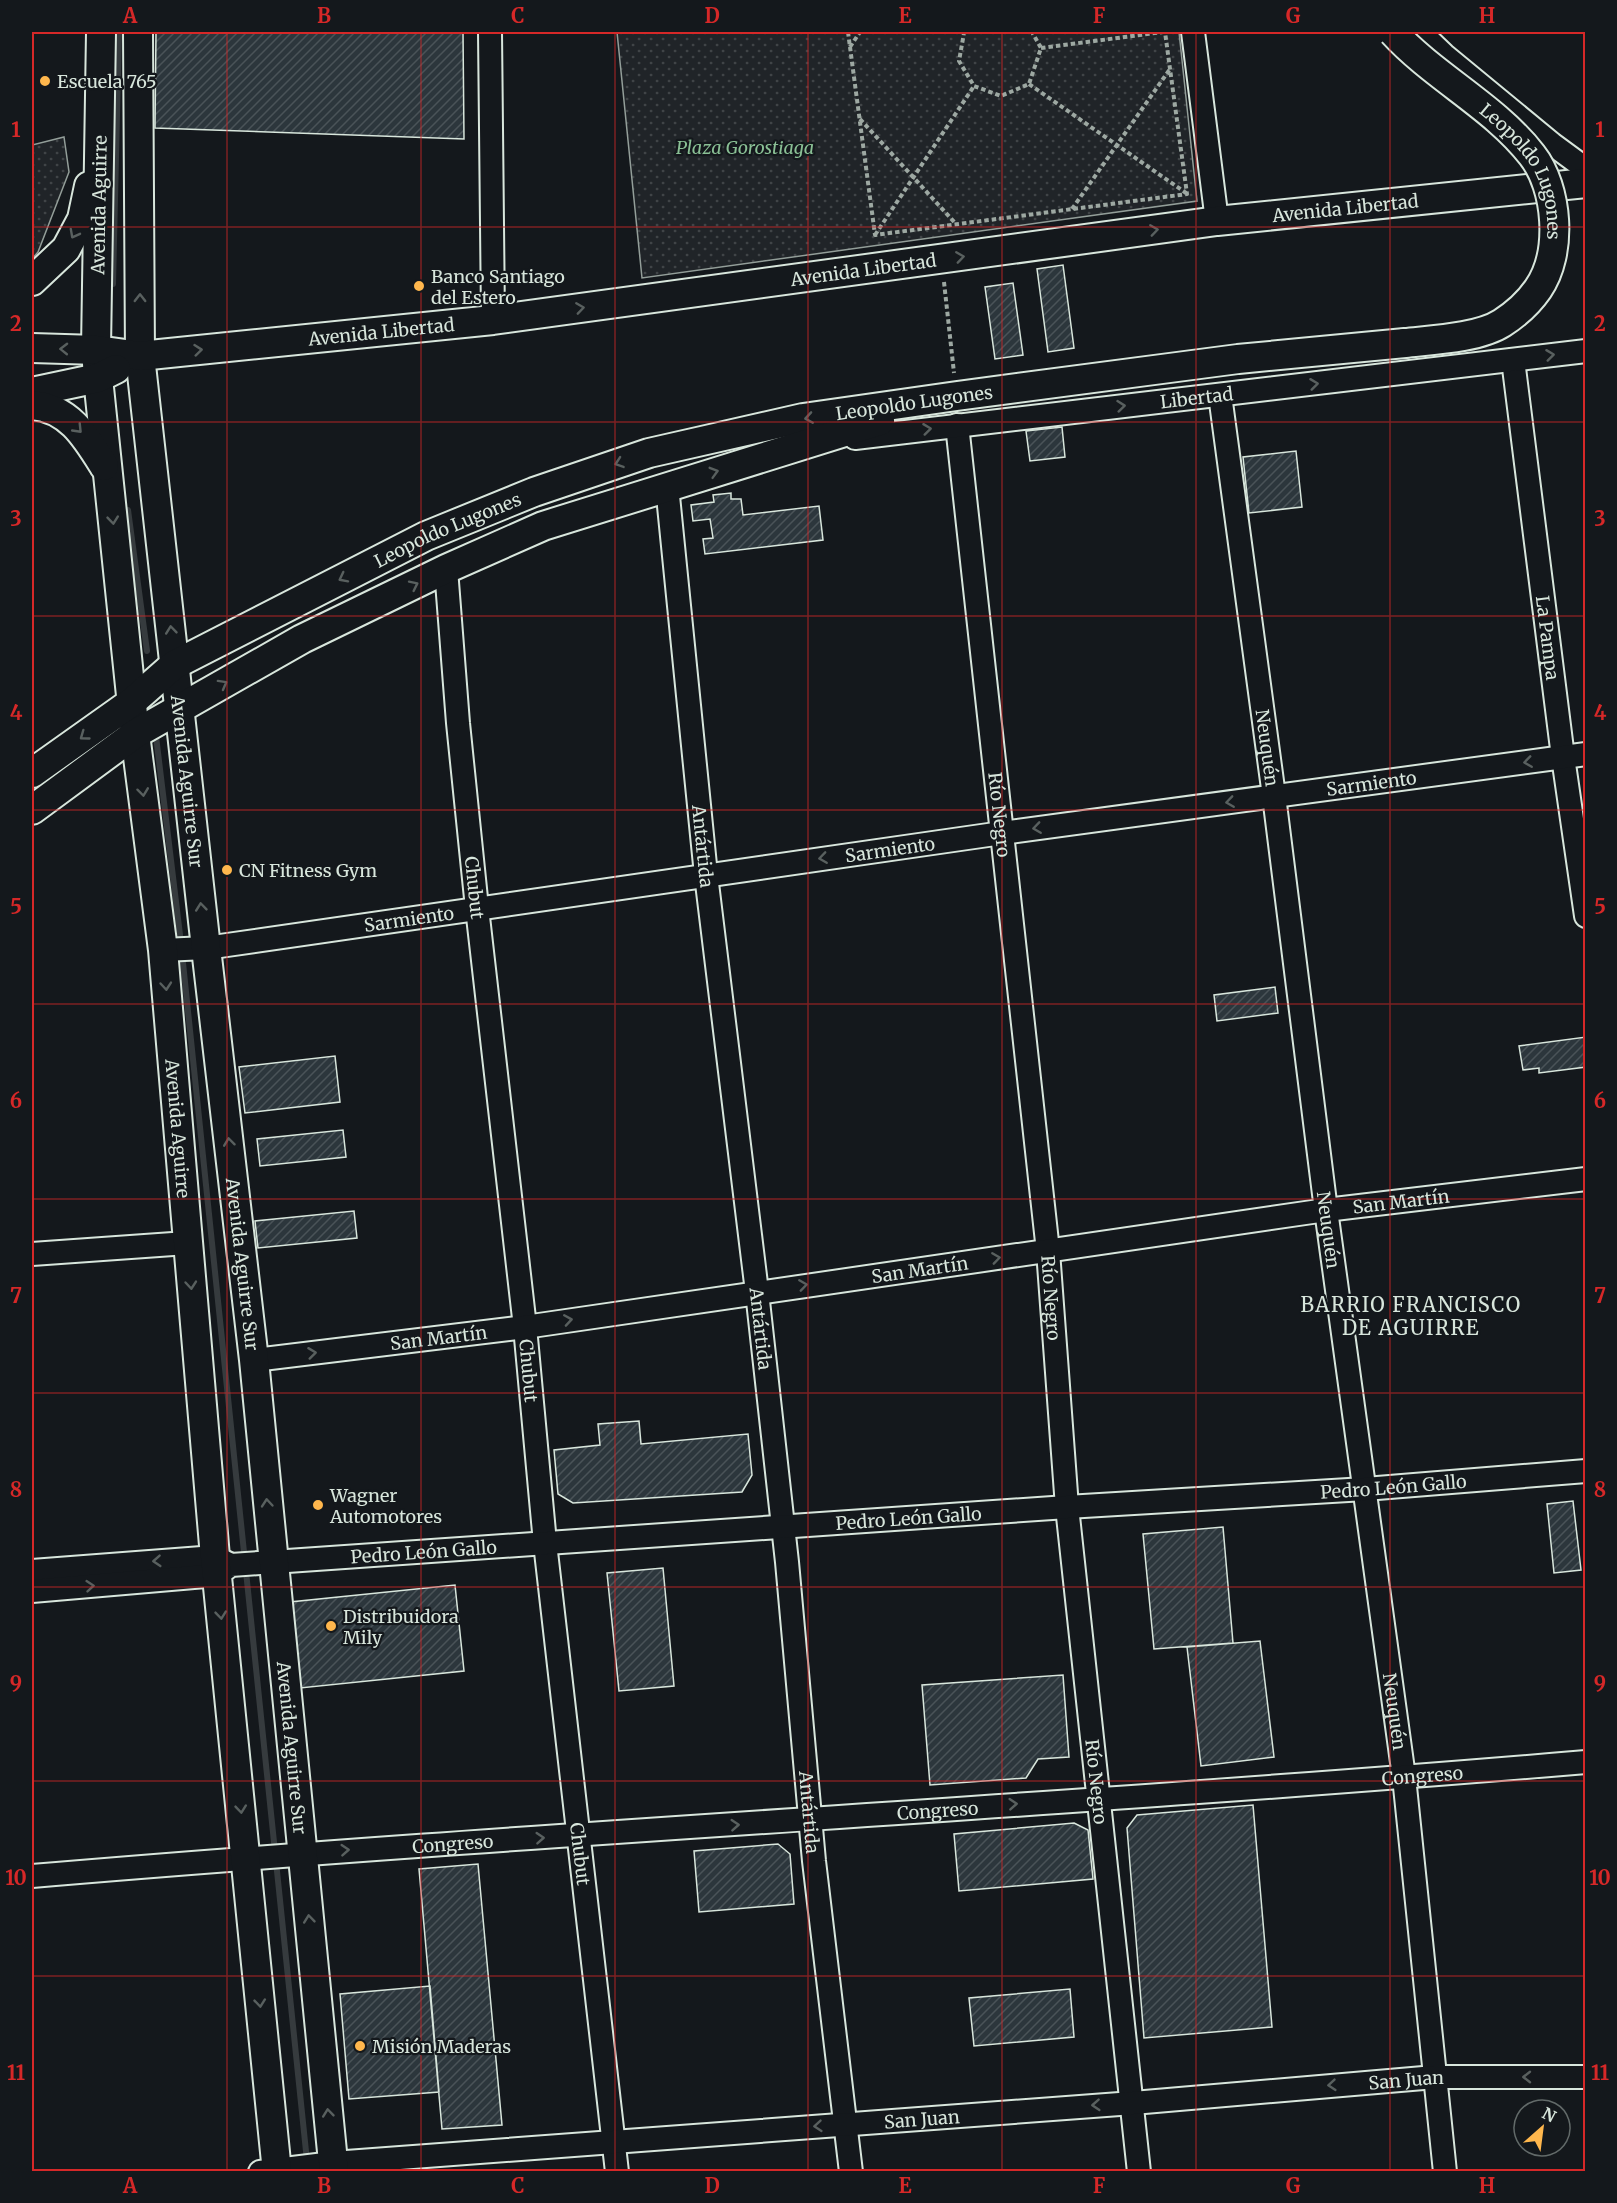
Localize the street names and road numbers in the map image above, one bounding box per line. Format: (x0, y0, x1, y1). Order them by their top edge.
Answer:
street label: Leopoldo Lugones (1475, 98, 1566, 240)
street label: Avenida Aguirre (86, 135, 112, 276)
street label: Avenida Libertad (1270, 189, 1420, 227)
street label: Avenida Libertad (788, 248, 938, 291)
street label: Avenida Libertad (306, 312, 456, 350)
street label: Leopoldo Lugones (834, 380, 994, 425)
street label: Libertad (1159, 382, 1234, 413)
street label: Leopoldo Lugones (370, 487, 524, 572)
street label: La Pampa (1531, 594, 1565, 682)
street label: Avenida Aguirre Sur (166, 693, 208, 869)
street label: Neuquén (1251, 708, 1284, 788)
street label: Sarmiento (1325, 766, 1418, 801)
street label: Río Negro (984, 771, 1016, 858)
street label: Antártida (687, 803, 719, 889)
street label: Sarmiento (843, 831, 936, 867)
street label: Chubut (460, 855, 490, 920)
street label: Sarmiento (362, 901, 455, 937)
street label: Avenida Aguirre (161, 1057, 196, 1199)
street label: Avenida Aguirre Sur (221, 1176, 264, 1352)
street label: San Martín (1351, 1184, 1451, 1218)
street label: Neuquén (1312, 1190, 1345, 1270)
street label: San Martín (870, 1251, 970, 1288)
street label: Río Negro (1037, 1254, 1066, 1341)
street label: Antártida (745, 1285, 777, 1372)
street label: San Martín (389, 1320, 488, 1355)
street label: Chubut (515, 1338, 543, 1403)
street label: Pedro León Gallo (1320, 1469, 1467, 1503)
street label: Pedro León Gallo (835, 1501, 982, 1535)
street label: Pedro León Gallo (350, 1535, 498, 1568)
street label: Avenida Aguirre Sur (272, 1659, 312, 1835)
street label: Neuquén (1378, 1671, 1412, 1751)
street label: Río Negro (1081, 1738, 1113, 1825)
street label: Congreso (1381, 1761, 1464, 1790)
street label: Antártida (794, 1769, 825, 1855)
street label: Congreso (896, 1796, 979, 1825)
street label: Chubut (566, 1821, 596, 1887)
street label: Congreso (411, 1829, 494, 1858)
street label: San Juan (1367, 2066, 1444, 2094)
street label: San Juan (883, 2105, 961, 2133)

